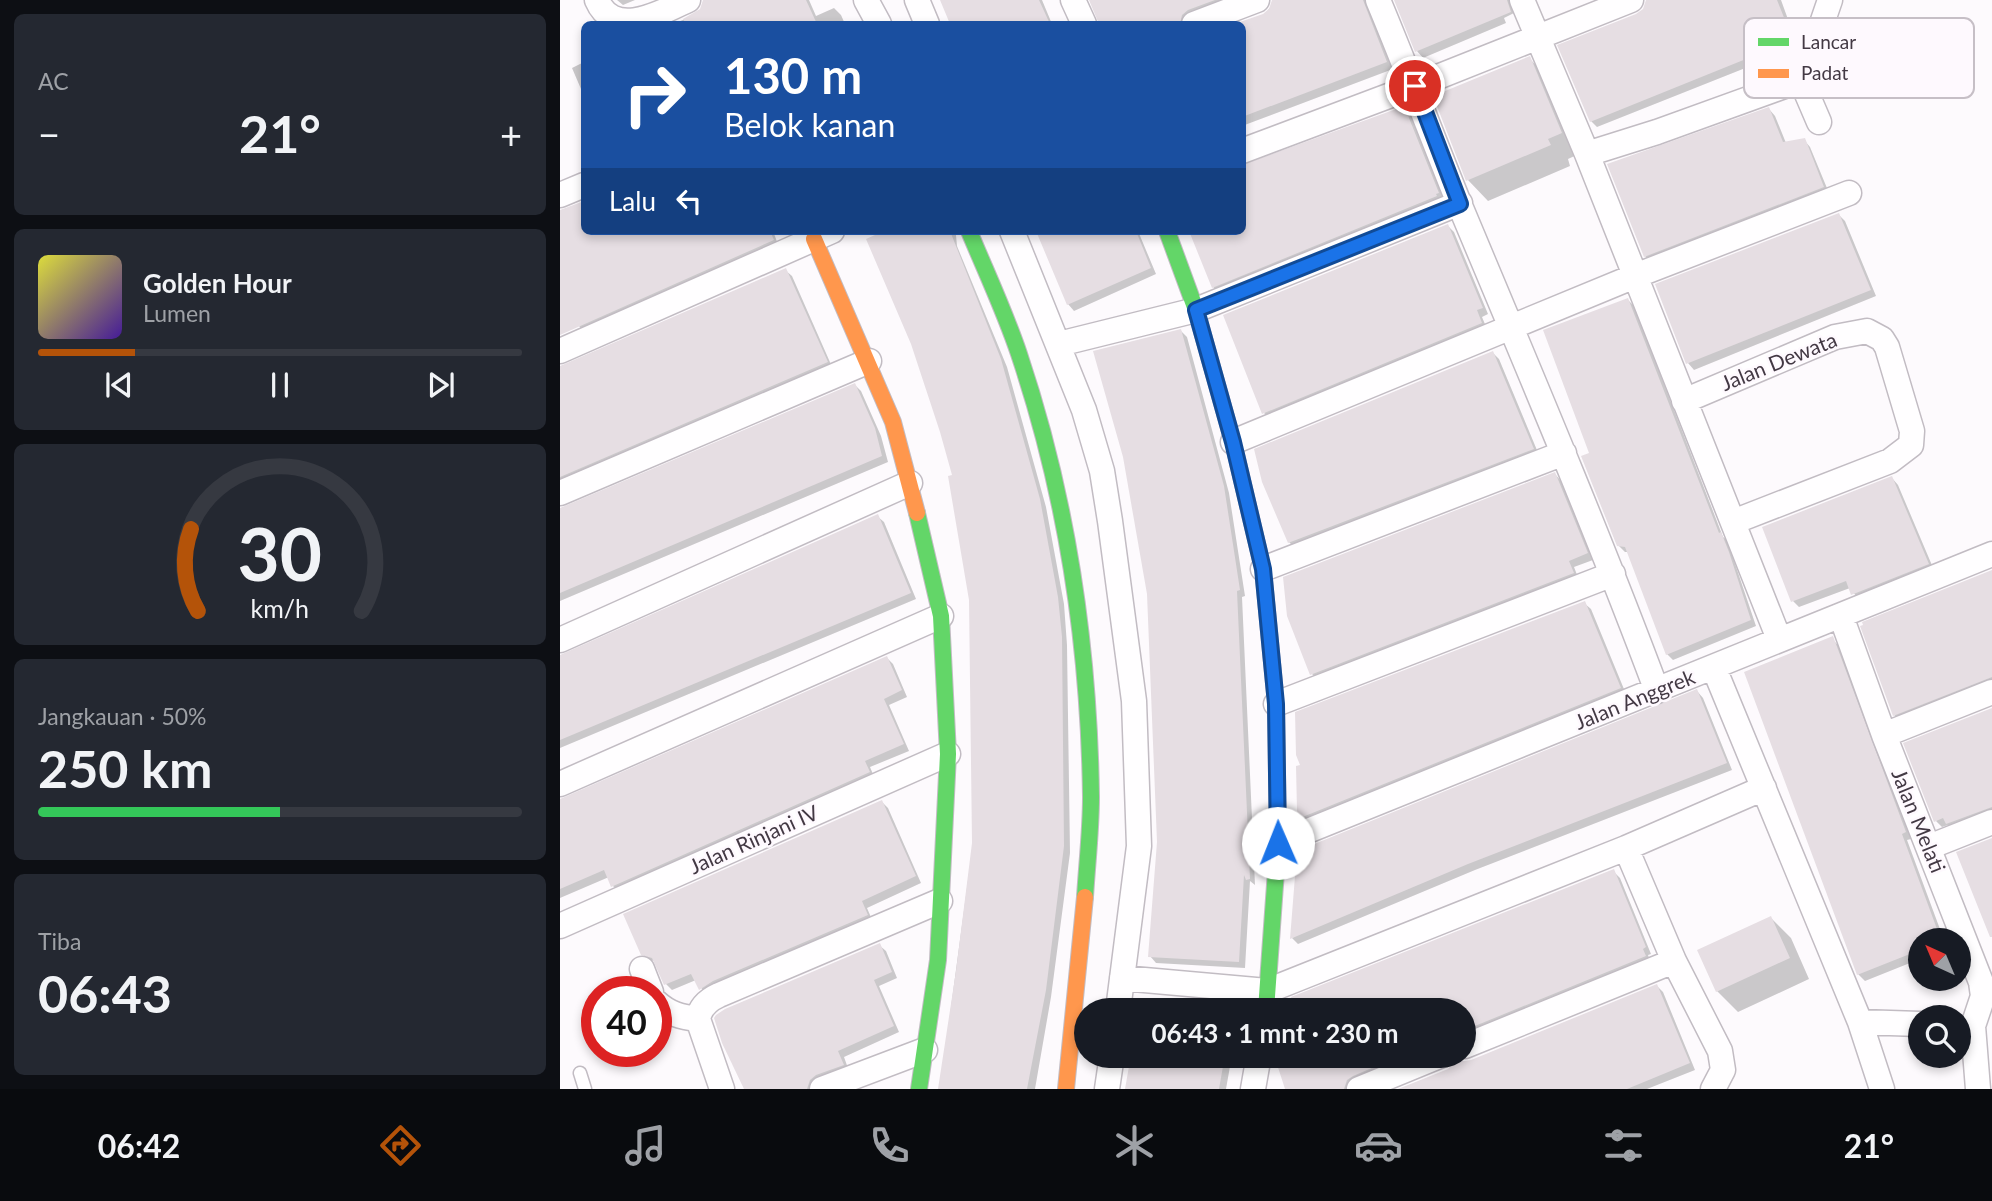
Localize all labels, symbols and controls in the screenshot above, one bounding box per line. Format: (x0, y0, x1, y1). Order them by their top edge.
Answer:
legend (1744, 18, 1974, 98)
text: Lancar (1801, 30, 1856, 53)
text: 130 m (724, 46, 862, 104)
icon: right (609, 49, 700, 140)
pin (1385, 56, 1445, 116)
text: Padat (1801, 61, 1849, 84)
text: AC (38, 67, 69, 95)
icon: arrive (1396, 67, 1434, 105)
text: 21° (239, 102, 321, 164)
text: Belok kanan (724, 105, 895, 144)
text: − (38, 111, 60, 157)
text: + (500, 111, 522, 157)
icon: left (670, 182, 708, 220)
text: Lalu (609, 185, 656, 217)
text: Golden Hour (143, 267, 292, 299)
text: Lumen (143, 299, 211, 327)
street label: Jalan Dewata (1717, 326, 1840, 395)
icon: previous (100, 366, 138, 404)
icon: pause (261, 366, 299, 404)
icon: next (422, 366, 460, 404)
text: 30 (238, 509, 322, 597)
text: km/h (251, 592, 309, 622)
street label: Jalan Anggrek (1571, 663, 1698, 734)
text: Jangkauan · 50% (38, 702, 207, 730)
text: 250 km (38, 737, 212, 799)
street label: Jalan Melati (1887, 765, 1952, 876)
street label: Jalan Rinjani IV (685, 799, 823, 878)
position arrow (1241, 806, 1315, 880)
text: Tiba (38, 927, 81, 955)
north arrow (1908, 928, 1970, 990)
map controls (1908, 928, 1971, 1068)
text: 06:43 (38, 962, 172, 1024)
speed limit sign: 40 (581, 976, 672, 1067)
button: search (1908, 1005, 1971, 1068)
text: 06:43 · 1 mnt · 230 m (1151, 1017, 1399, 1049)
icon: directions (376, 1121, 425, 1170)
icon: music (621, 1121, 670, 1170)
icon: phone (865, 1121, 914, 1170)
icon: climate (1110, 1121, 1159, 1170)
icon: car (1354, 1121, 1403, 1170)
icon: filters (1599, 1121, 1648, 1170)
text: 06:42 (98, 1126, 180, 1165)
text: 21° (1844, 1126, 1894, 1165)

